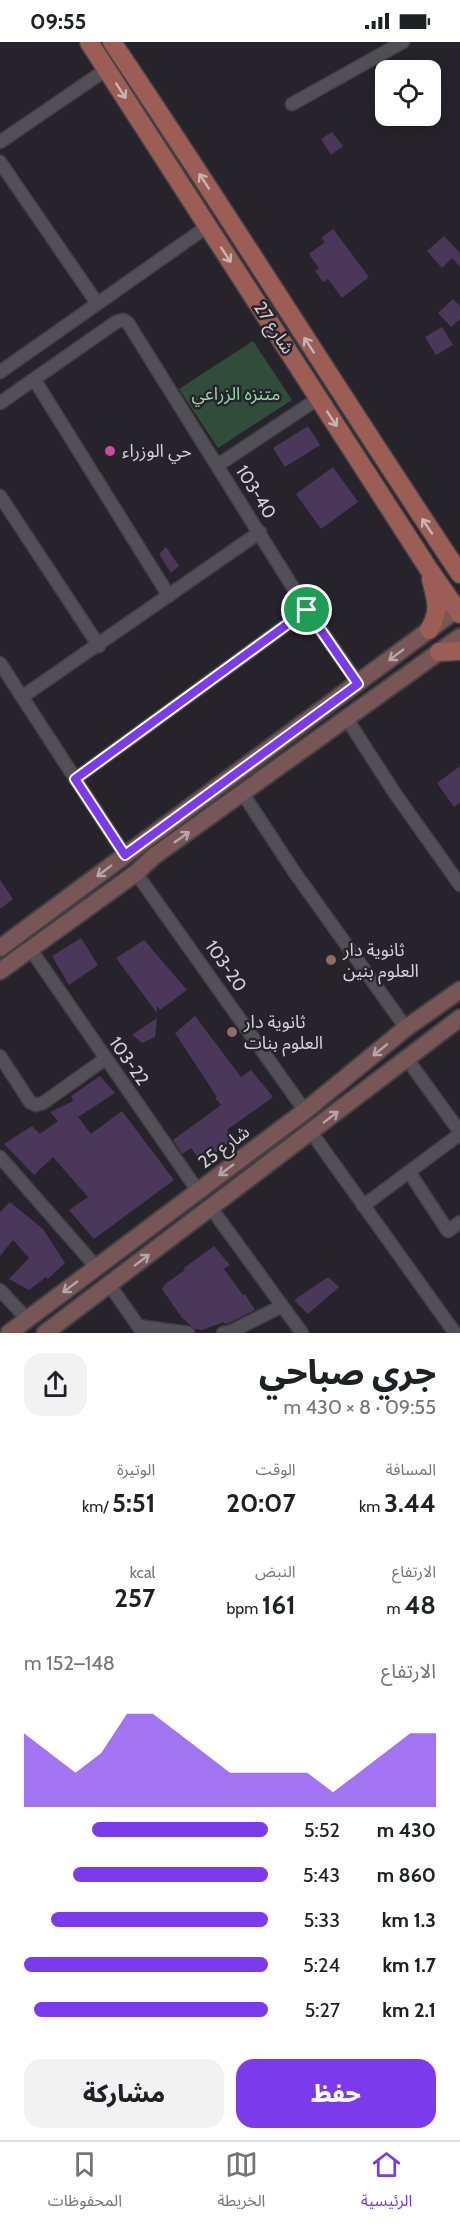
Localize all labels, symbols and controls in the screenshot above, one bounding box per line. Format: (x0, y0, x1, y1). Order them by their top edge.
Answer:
text: 09:55 (30, 8, 86, 35)
map controls (375, 60, 441, 126)
button: locate (375, 60, 441, 126)
one-way arrow (115, 82, 127, 99)
one-way arrow (198, 173, 210, 189)
one-way arrow (221, 246, 233, 263)
street label: شارع 27 (247, 298, 299, 360)
one-way arrow (303, 337, 315, 354)
park label: متنزه الزراعي (192, 383, 280, 407)
one-way arrow (327, 410, 339, 427)
place label: حي الوزراء (122, 440, 192, 464)
marker: حي الوزراء (103, 444, 117, 458)
street label: 103-40 (231, 461, 281, 523)
one-way arrow (421, 518, 433, 534)
pin (281, 584, 332, 635)
icon: arrive (290, 593, 323, 626)
one-way arrow (389, 648, 405, 661)
one-way arrow (174, 831, 190, 843)
one-way arrow (97, 864, 113, 877)
street label: 103-20 (200, 936, 252, 996)
place label: ثانوية دار العلوم بنين (342, 939, 419, 985)
marker: ثانوية دار العلوم بنين (324, 953, 338, 967)
place label: ثانوية دار العلوم بنات (243, 1011, 323, 1057)
marker: ثانوية دار العلوم بنات (225, 1025, 239, 1039)
street label: 103-22 (104, 1032, 154, 1090)
one-way arrow (372, 1043, 388, 1056)
one-way arrow (322, 1110, 338, 1123)
street label: شارع 25 (194, 1121, 256, 1176)
one-way arrow (219, 1164, 235, 1176)
one-way arrow (133, 1253, 149, 1266)
one-way arrow (63, 1281, 79, 1293)
text: جري صباحي (259, 1352, 436, 1392)
button: share (24, 1353, 87, 1416)
text: 09:55 · 8 × 430 m (283, 1395, 436, 1419)
text: الوتيرة (117, 1460, 155, 1479)
text: الوقت (256, 1460, 296, 1479)
text: المسافة (386, 1460, 436, 1479)
text: 5:51 (112, 1487, 155, 1519)
text: 20:07 (226, 1487, 296, 1519)
text: 3.44 (384, 1487, 436, 1519)
text: /km (82, 1497, 112, 1516)
text: km (359, 1497, 384, 1516)
text: النبض (255, 1562, 296, 1581)
text: الارتفاع (392, 1562, 436, 1581)
text: kcal (130, 1563, 155, 1582)
text: 257 (114, 1582, 155, 1614)
text: 161 (262, 1589, 296, 1621)
text: 48 (404, 1589, 436, 1621)
text: bpm (226, 1599, 262, 1618)
text: m (386, 1599, 404, 1618)
text: 148–152 m (24, 1651, 115, 1675)
text: الارتفاع (381, 1659, 436, 1683)
text: 5:52 (304, 1818, 340, 1842)
text: 430 m (377, 1818, 436, 1842)
text: 5:43 (303, 1863, 340, 1887)
text: 860 m (377, 1863, 436, 1887)
text: 5:33 (303, 1908, 340, 1932)
text: 1.3 km (382, 1908, 436, 1932)
text: 5:24 (303, 1953, 340, 1977)
text: 1.7 km (382, 1953, 436, 1977)
text: 5:27 (304, 1998, 340, 2022)
text: 2.1 km (382, 1998, 436, 2022)
button: مشاركة (24, 2059, 224, 2128)
button: حفظ (236, 2059, 436, 2128)
tab: المحفوظات (48, 2148, 122, 2218)
tab: الخريطة (217, 2148, 265, 2218)
tab: الرئيسية (361, 2148, 412, 2218)

